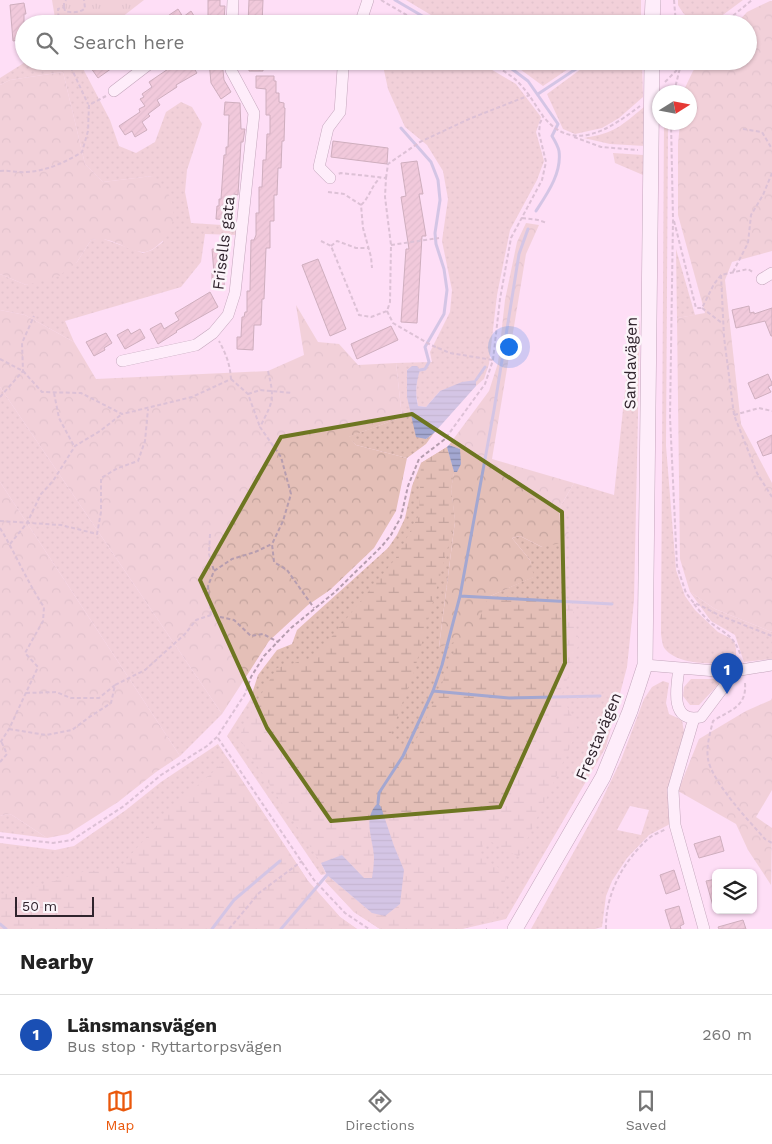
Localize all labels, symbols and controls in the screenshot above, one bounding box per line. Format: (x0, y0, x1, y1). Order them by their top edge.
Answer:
search box (15, 15, 757, 70)
icon: search (33, 29, 61, 57)
text: Search here (73, 31, 184, 54)
north arrow (652, 85, 697, 130)
street label: Frisells gata (208, 195, 239, 291)
street label: Sandavägen (620, 316, 641, 410)
your location (496, 334, 522, 360)
pin: 1 (711, 653, 743, 694)
street label: Frestavägen (571, 690, 625, 783)
map controls (712, 869, 757, 914)
button: layers (712, 869, 757, 914)
scale bar (15, 894, 94, 917)
text: 50 m (22, 898, 57, 914)
text: Nearby (20, 949, 93, 974)
text: Länsmansvägen (67, 1014, 217, 1037)
text: 1 (33, 1025, 39, 1044)
text: 260 m (702, 1025, 752, 1044)
text: Bus stop · Ryttartorpsvägen (67, 1037, 282, 1056)
tab: Map (106, 1087, 134, 1133)
tab: Directions (345, 1087, 415, 1133)
tab: Saved (626, 1087, 666, 1133)

